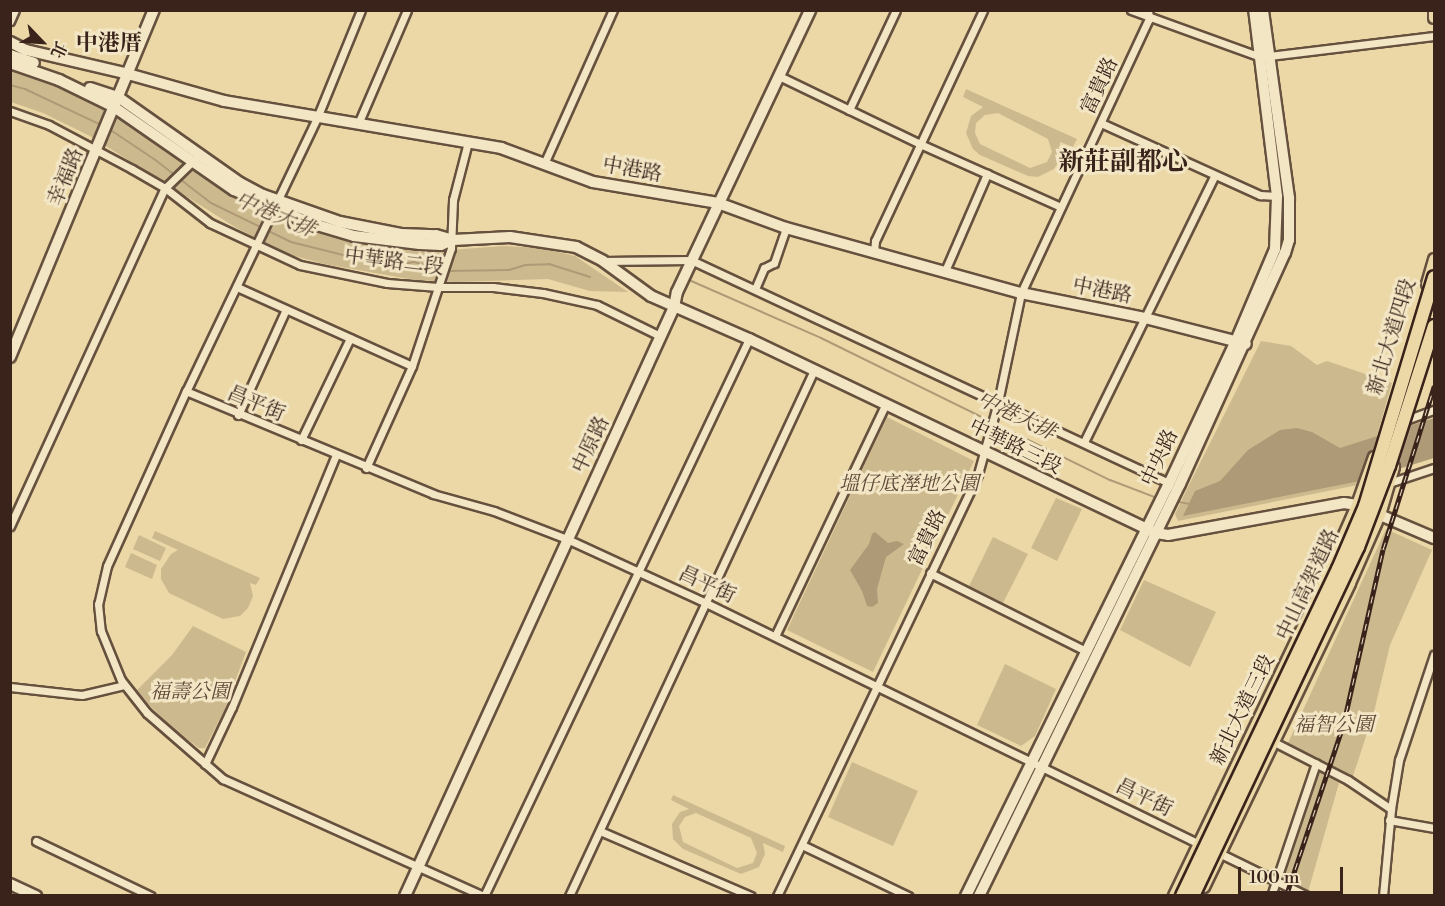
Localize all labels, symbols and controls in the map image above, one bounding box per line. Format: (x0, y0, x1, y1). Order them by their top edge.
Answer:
north arrow (12, 12, 72, 72)
district label: 中港厝 (76, 31, 142, 57)
text: 北 (46, 38, 71, 61)
street label: 富貴路 (1076, 54, 1124, 118)
street label: 幸福路 (44, 145, 88, 209)
district label: 新莊副都心 (1058, 147, 1188, 179)
street label: 中港路 (600, 153, 664, 187)
water label: 中港大排 (231, 187, 319, 243)
street label: 中華路二段 (343, 244, 445, 280)
street label: 中港路 (1070, 273, 1134, 309)
street label: 新北大道四段 (1363, 276, 1421, 398)
street label: 昌平街 (224, 381, 288, 427)
water label: 中港大排 (973, 386, 1059, 446)
street label: 中原路 (567, 413, 615, 477)
street label: 中華路三段 (965, 414, 1065, 480)
street label: 中央路 (1136, 426, 1184, 490)
park label: 塭仔底溼地公園 (839, 472, 979, 496)
street label: 富貴路 (904, 506, 952, 570)
street label: 中山高架道路 (1272, 526, 1344, 644)
street label: 昌平街 (675, 561, 739, 609)
street label: 新北大道三段 (1206, 651, 1280, 769)
park label: 福壽公園 (150, 680, 230, 704)
park label: 福智公園 (1294, 713, 1374, 737)
street label: 昌平街 (1112, 774, 1176, 822)
scale bar (1241, 855, 1346, 893)
text: 100 m (1249, 866, 1300, 889)

